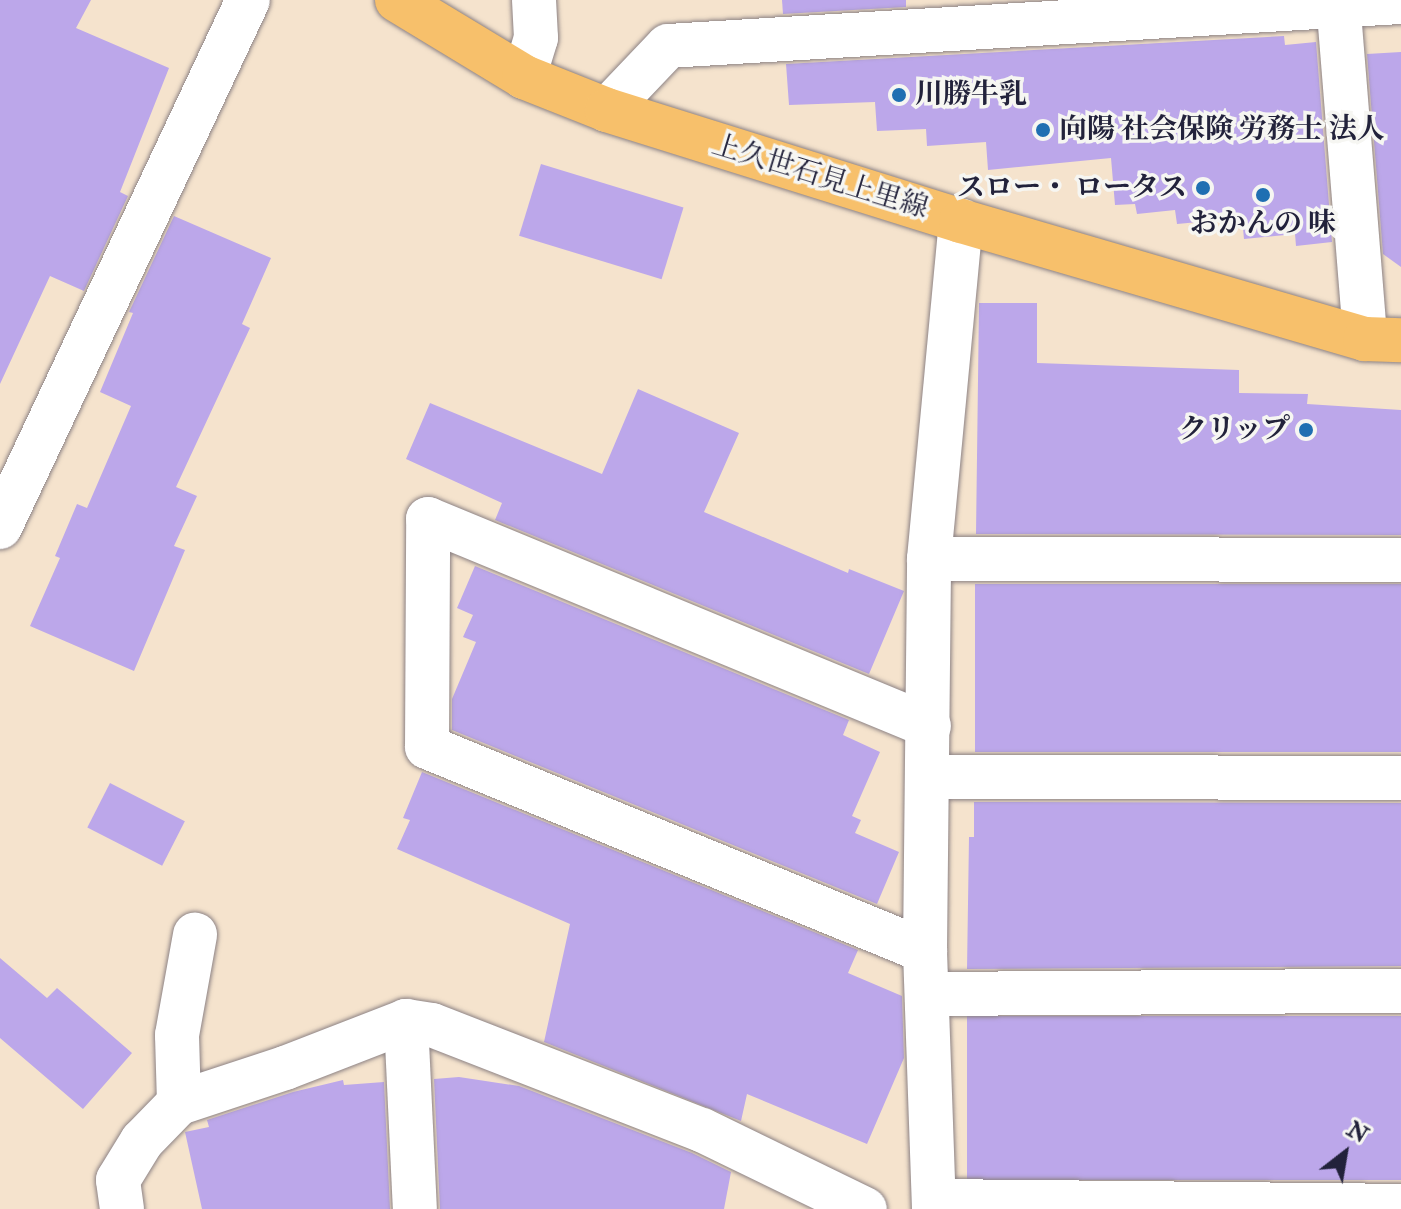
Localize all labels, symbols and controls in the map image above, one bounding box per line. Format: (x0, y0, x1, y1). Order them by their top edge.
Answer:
place label: 川勝牛乳 (915, 78, 1027, 112)
marker: 川勝牛乳 (890, 86, 908, 104)
place label: 向陽 社会保険 労務士 法人 (1059, 113, 1385, 147)
marker: 向陽 社会保険 労務士 法人 (1034, 121, 1052, 139)
street label: 上久世石見上里線 (708, 128, 932, 226)
place label: スロー・ ロータス (957, 171, 1187, 205)
marker: スロー・ ロータス (1194, 179, 1212, 197)
marker: おかんの 味 (1254, 186, 1272, 204)
place label: おかんの 味 (1190, 207, 1336, 241)
place label: クリップ (1178, 413, 1290, 447)
marker: クリップ (1297, 421, 1315, 439)
north arrow (1305, 1113, 1385, 1193)
text: N (1342, 1115, 1373, 1149)

